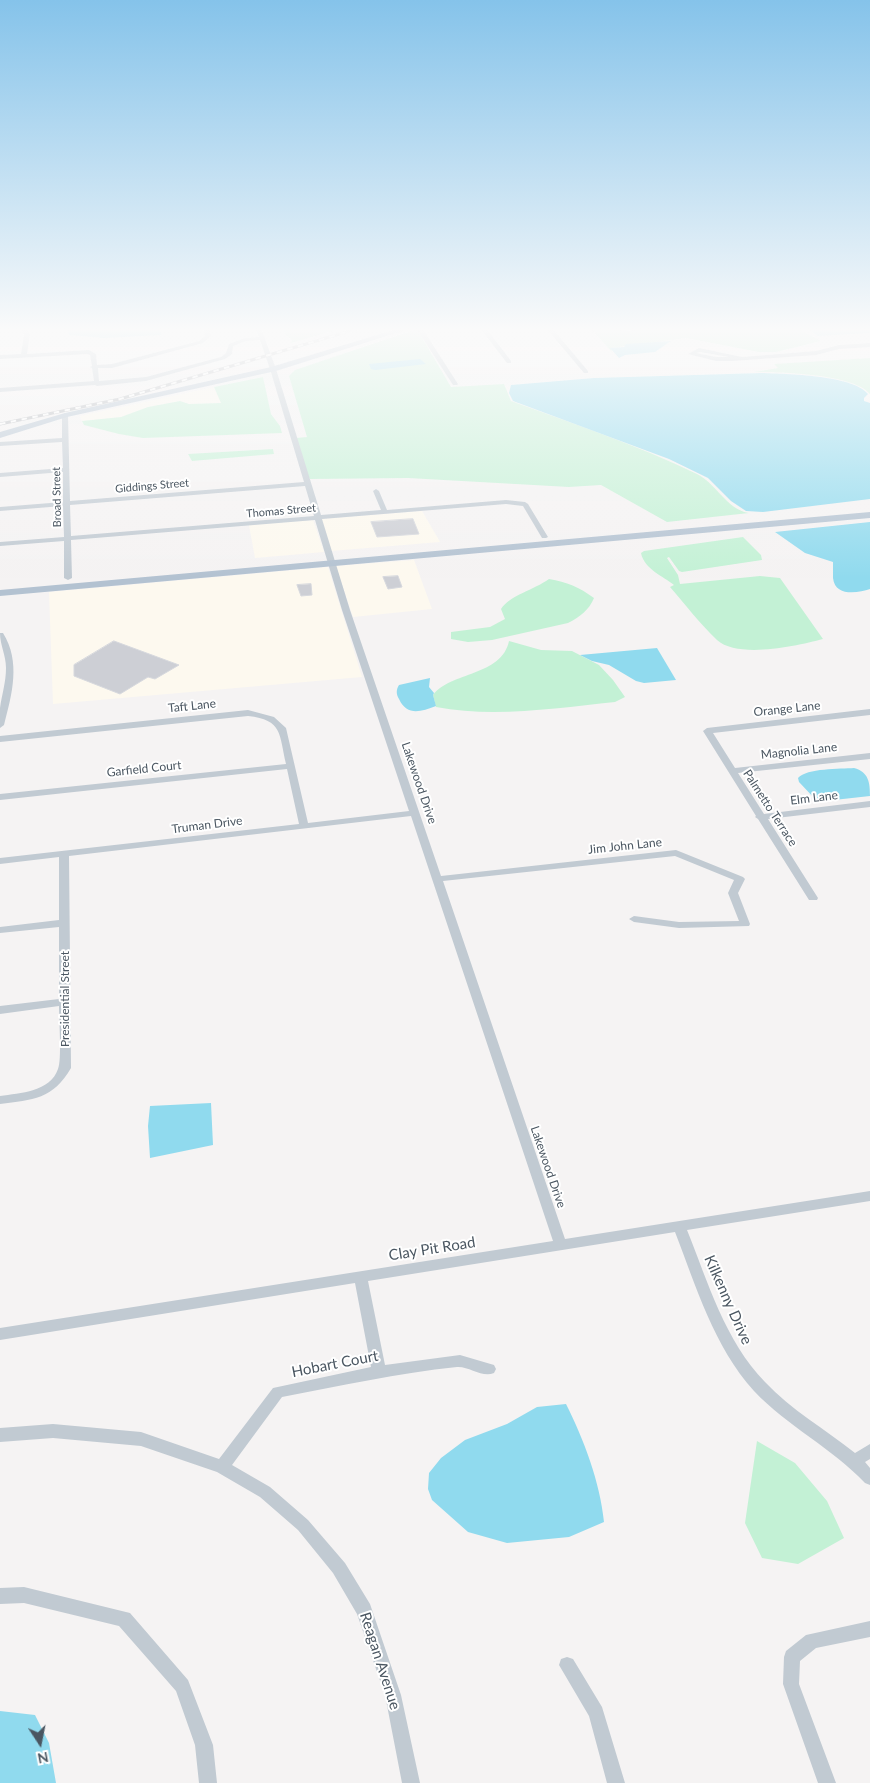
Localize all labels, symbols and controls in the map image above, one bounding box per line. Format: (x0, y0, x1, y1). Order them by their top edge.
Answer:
street label: Broad Street (50, 467, 64, 527)
street label: Giddings Street (115, 476, 189, 496)
street label: Thomas Street (246, 501, 316, 521)
street label: Taft Lane (167, 696, 217, 716)
street label: Orange Lane (753, 698, 821, 720)
street label: Lakewood Drive (398, 740, 440, 826)
street label: Magnolia Lane (760, 740, 838, 762)
street label: Garfield Court (106, 758, 182, 780)
street label: Palmetto Terrace (740, 767, 800, 849)
street label: Elm Lane (789, 788, 839, 808)
street label: Truman Drive (171, 814, 243, 836)
street label: Jim John Lane (587, 835, 663, 857)
street label: Presidential Street (58, 951, 72, 1047)
street label: Lakewood Drive (527, 1124, 569, 1210)
street label: Clay Pit Road (387, 1233, 477, 1265)
street label: Kilkenny Drive (700, 1252, 756, 1348)
street label: Hobart Court (290, 1347, 380, 1381)
street label: Reagan Avenue (356, 1610, 404, 1712)
north arrow (15, 1718, 65, 1768)
text: N (36, 1749, 50, 1768)

